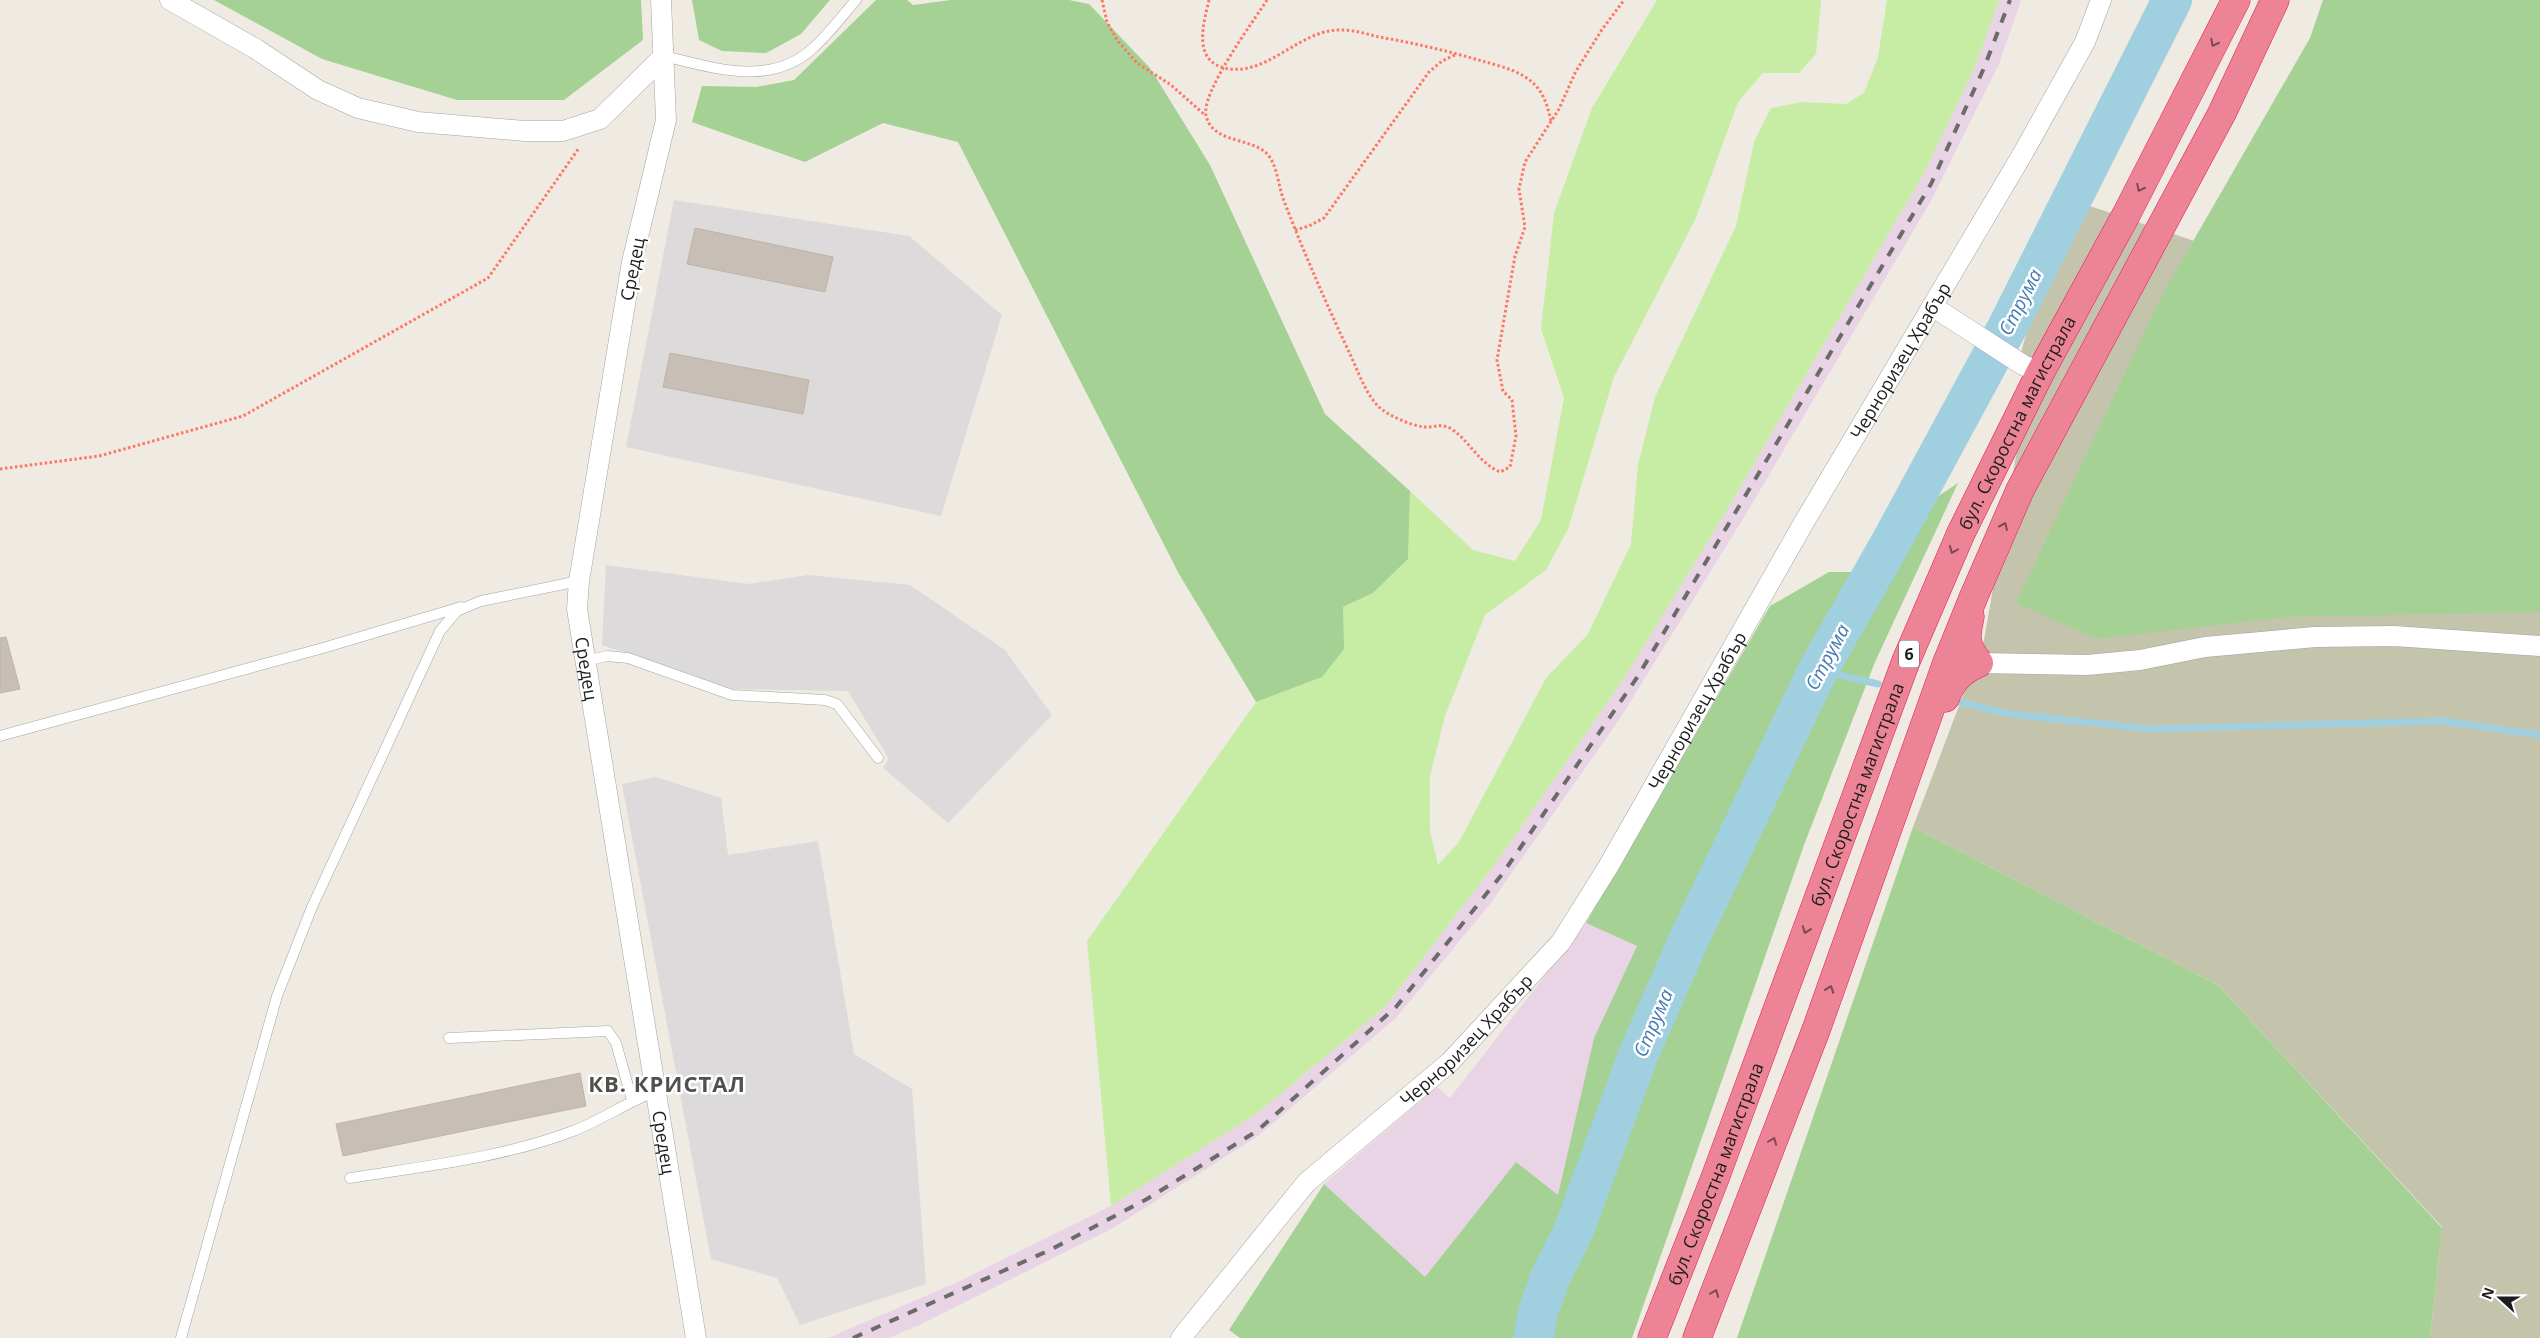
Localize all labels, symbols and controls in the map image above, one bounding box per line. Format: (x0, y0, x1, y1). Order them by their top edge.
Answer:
one-way arrow (2210, 38, 2220, 47)
one-way arrow (2136, 183, 2146, 192)
street label: Средец (614, 235, 650, 303)
water label: Струма (1992, 264, 2048, 340)
street label: Черноризец Храбър (1844, 277, 1956, 443)
street label: бул. Скоростна магистрала (1953, 311, 2081, 534)
one-way arrow (1998, 522, 2009, 531)
one-way arrow (1949, 545, 1960, 554)
water label: Струма (1799, 619, 1855, 695)
street label: Черноризец Храбър (1642, 627, 1751, 794)
street label: Средец (570, 635, 604, 702)
road number: 6 (1899, 641, 1919, 668)
street label: бул. Скоростна магистрала (1804, 679, 1909, 910)
one-way arrow (1802, 926, 1812, 934)
street label: Черноризец Храбър (1394, 969, 1538, 1111)
water label: Струма (1627, 985, 1679, 1061)
one-way arrow (1824, 985, 1834, 994)
street label: бул. Скоростна магистрала (1662, 1059, 1769, 1289)
district label: КВ. КРИСТАЛ (588, 1068, 746, 1098)
street label: Средец (647, 1109, 681, 1176)
one-way arrow (1767, 1137, 1777, 1146)
north arrow (2475, 1273, 2525, 1323)
text: N (2476, 1284, 2498, 1302)
one-way arrow (1709, 1289, 1719, 1297)

